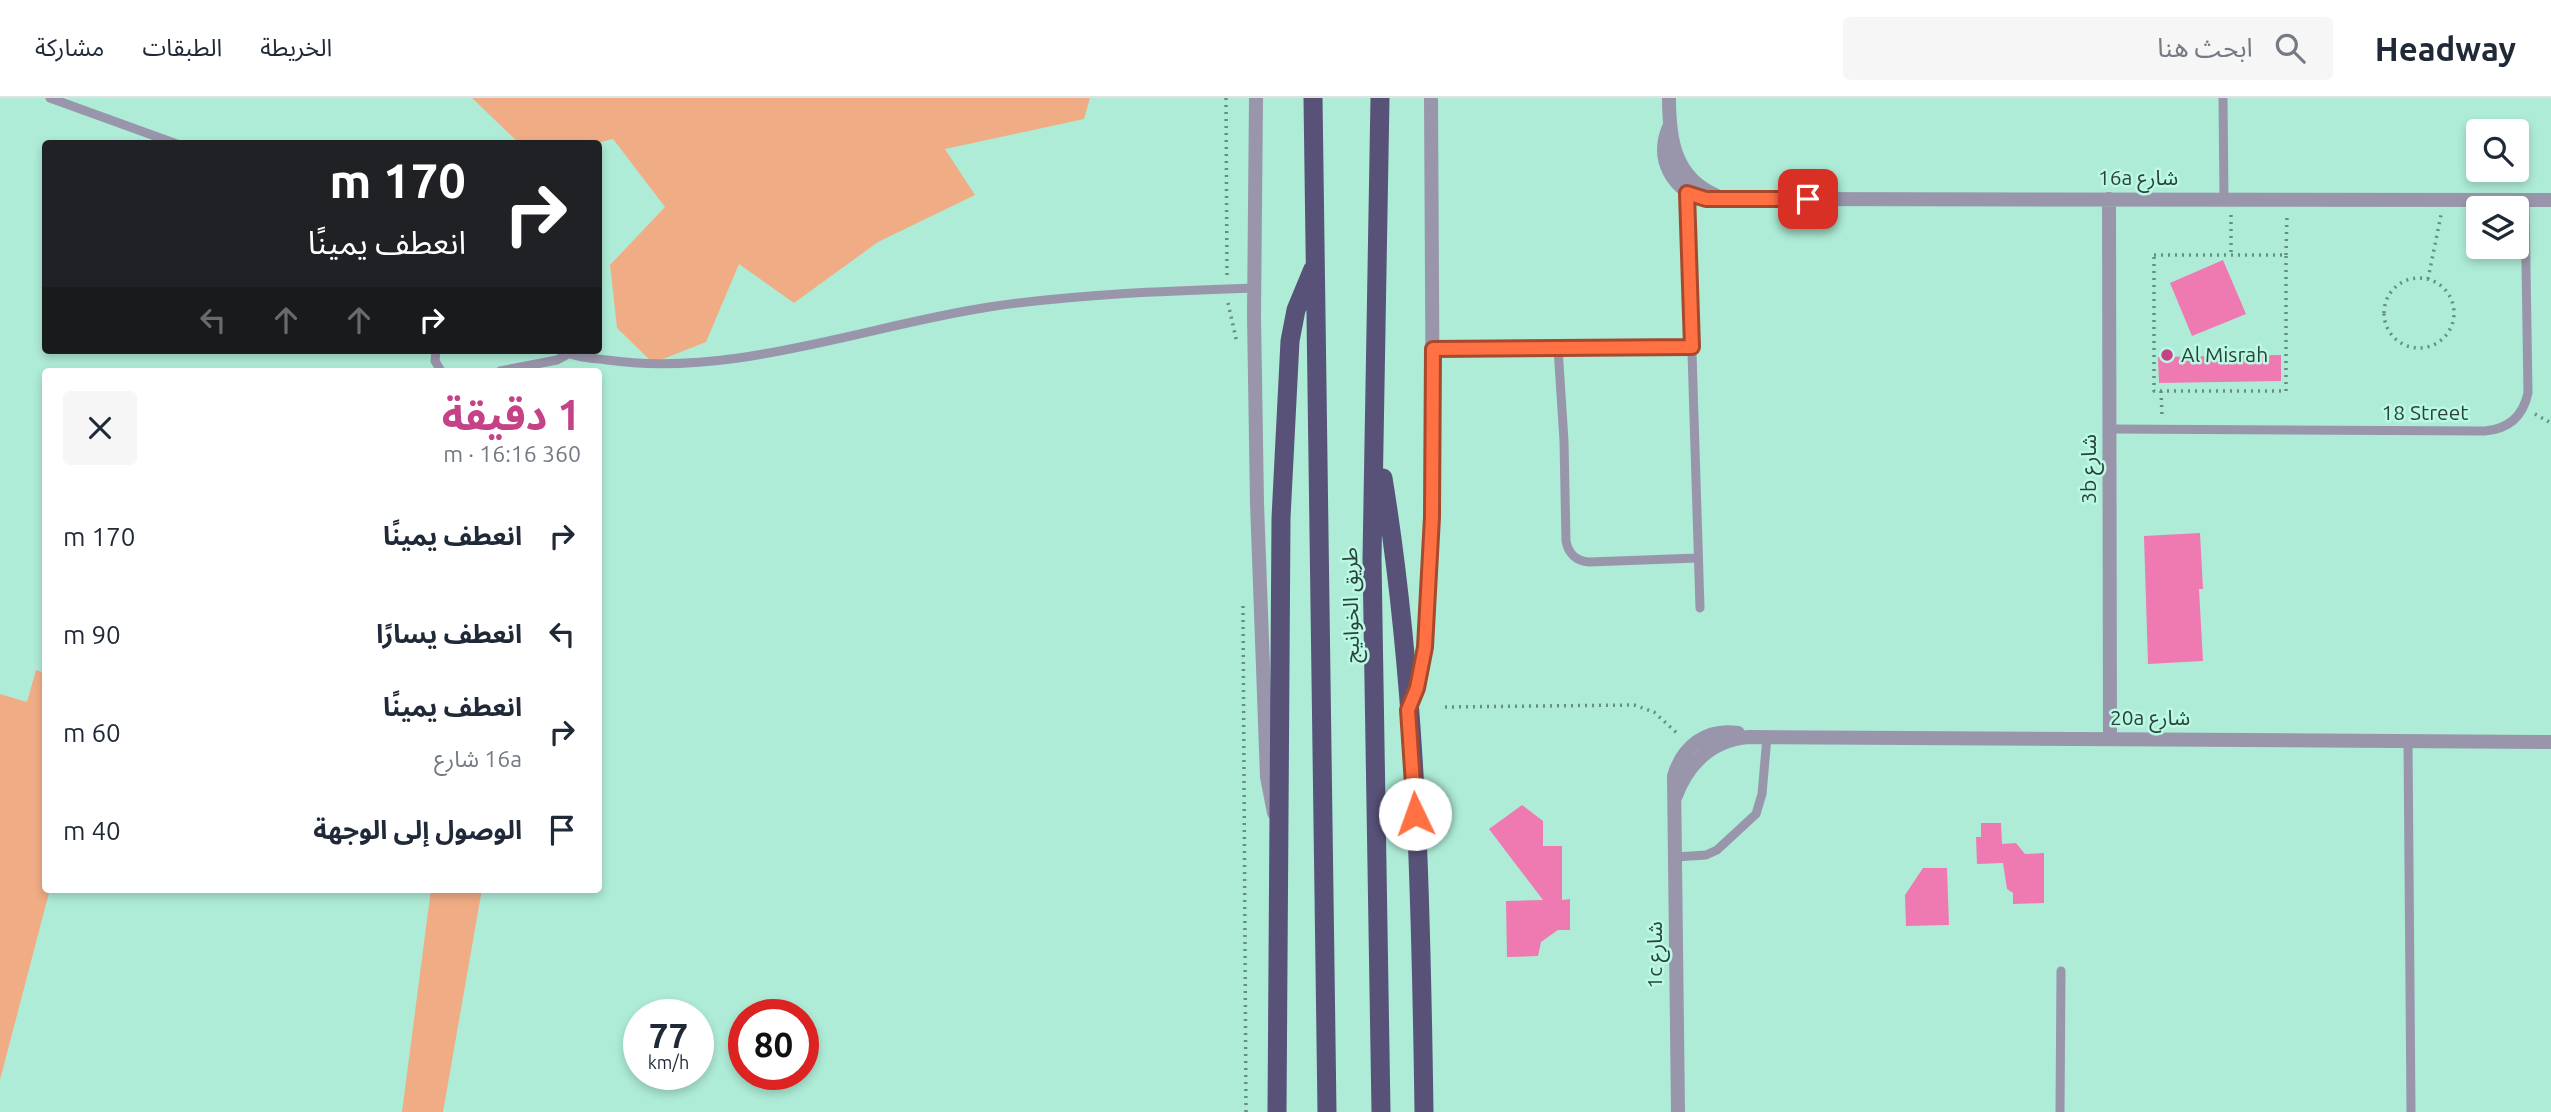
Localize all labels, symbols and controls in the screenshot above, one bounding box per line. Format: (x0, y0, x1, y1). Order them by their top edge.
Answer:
search box (1843, 17, 2333, 80)
icon: search (2271, 29, 2309, 67)
text: Headway (2375, 30, 2516, 67)
text: ابحث هنا (2157, 33, 2253, 62)
text: مشاركة (35, 34, 104, 61)
text: الطبقات (142, 34, 222, 61)
text: الخريطة (260, 34, 332, 61)
map controls (2466, 119, 2529, 259)
button: search (2466, 119, 2529, 182)
text: 170 m (329, 152, 466, 207)
street label: 16a شارع (2098, 165, 2178, 193)
icon: right (490, 168, 581, 259)
pin (1778, 169, 1838, 229)
icon: arrive (1789, 180, 1827, 218)
button: layers (2466, 196, 2529, 259)
text: انعطف يمينًا (308, 224, 466, 260)
icon: left (194, 301, 232, 339)
icon: ahead (267, 301, 305, 339)
icon: ahead (340, 301, 378, 339)
icon: right (413, 301, 451, 339)
place label: Al Misrah (2181, 342, 2268, 366)
marker: Al Misrah (2159, 347, 2175, 363)
button: close (63, 391, 137, 465)
text: 1 دقيقة (442, 391, 581, 438)
street label: 18 Street (2381, 400, 2469, 424)
street label: 3b شارع (2076, 434, 2104, 504)
text: 360 m · 16:16 (443, 441, 581, 466)
icon: right (543, 517, 581, 555)
text: انعطف يمينًا (383, 521, 522, 550)
text: 170 m (63, 522, 135, 551)
street label: طريق الخوانيج (1337, 547, 1367, 663)
icon: left (543, 615, 581, 653)
text: انعطف يسارًا (376, 619, 522, 648)
text: 90 m (63, 620, 121, 649)
text: انعطف يمينًا (383, 692, 522, 721)
street label: 20a شارع (2110, 705, 2190, 733)
icon: right (543, 713, 581, 751)
text: 60 m (63, 718, 121, 747)
text: 16a شارع (434, 746, 522, 771)
position arrow (1378, 777, 1452, 851)
icon: arrive (543, 811, 581, 849)
text: الوصول إلى الوجهة (313, 815, 522, 844)
text: 40 m (63, 816, 121, 845)
street label: 1c شارع (1642, 921, 1670, 989)
speed limit sign: 80 (728, 999, 819, 1090)
text: 77 (649, 1015, 688, 1055)
text: km/h (648, 1052, 689, 1072)

